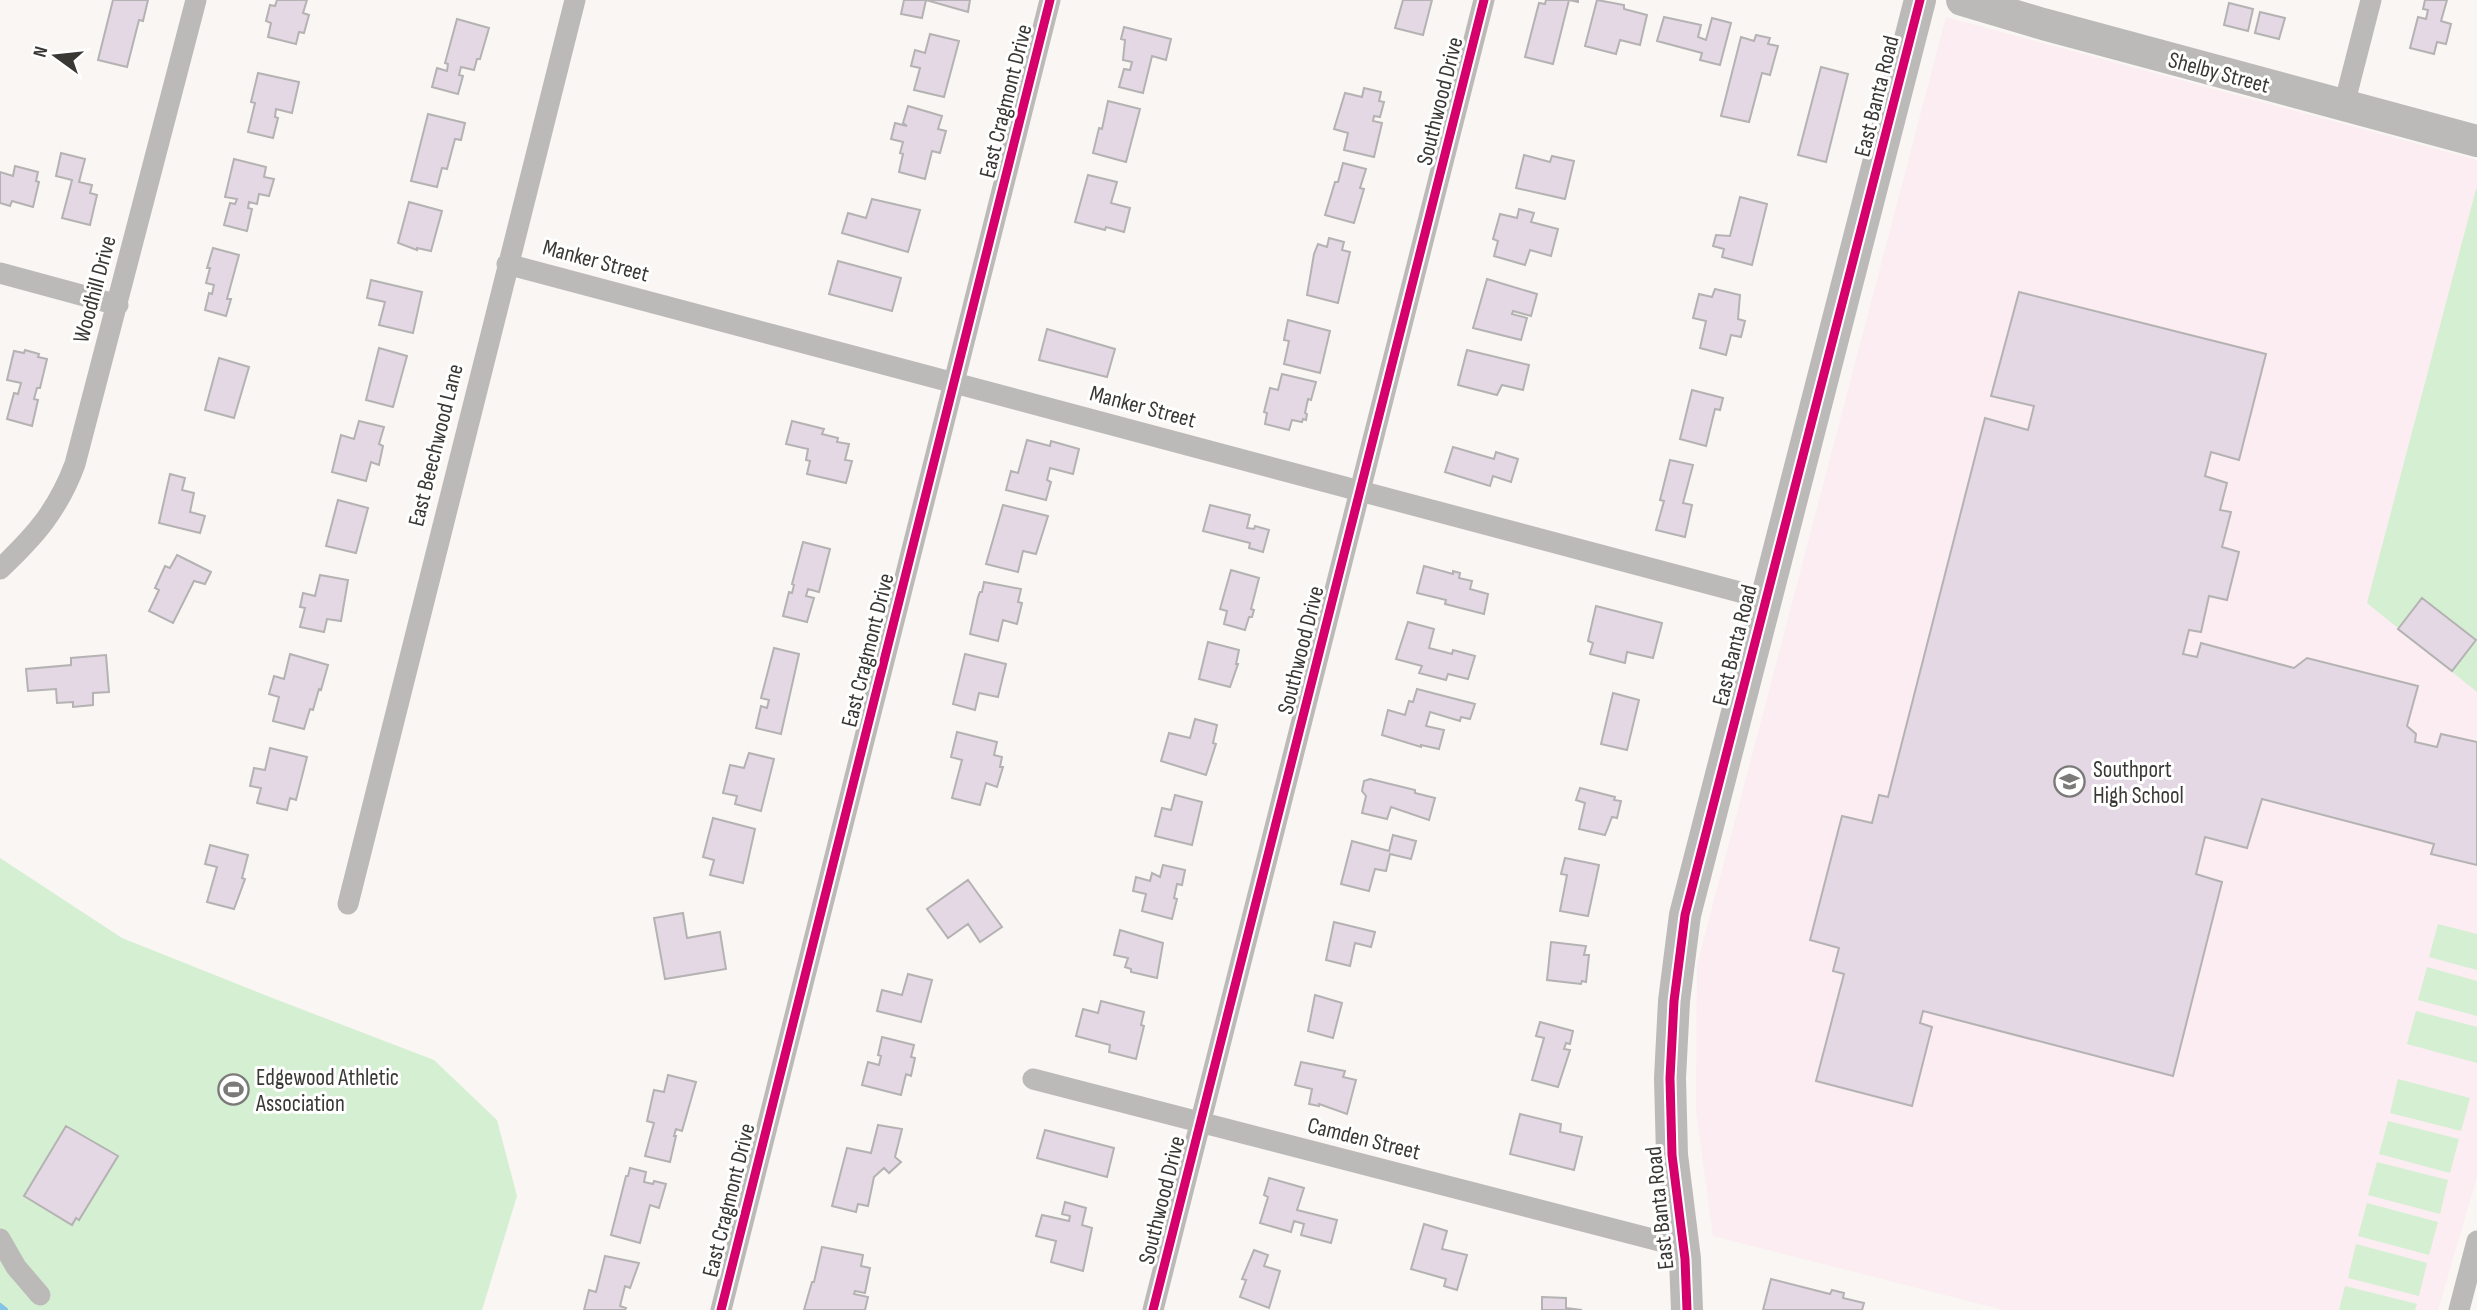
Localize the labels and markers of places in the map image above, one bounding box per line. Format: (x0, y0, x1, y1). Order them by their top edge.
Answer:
place label: Southport High School (2093, 756, 2184, 810)
school or university icon: Southport High School (2053, 765, 2087, 799)
place label: Edgewood Athletic Association (255, 1064, 399, 1118)
sports icon: Edgewood Athletic Association (216, 1073, 250, 1107)

